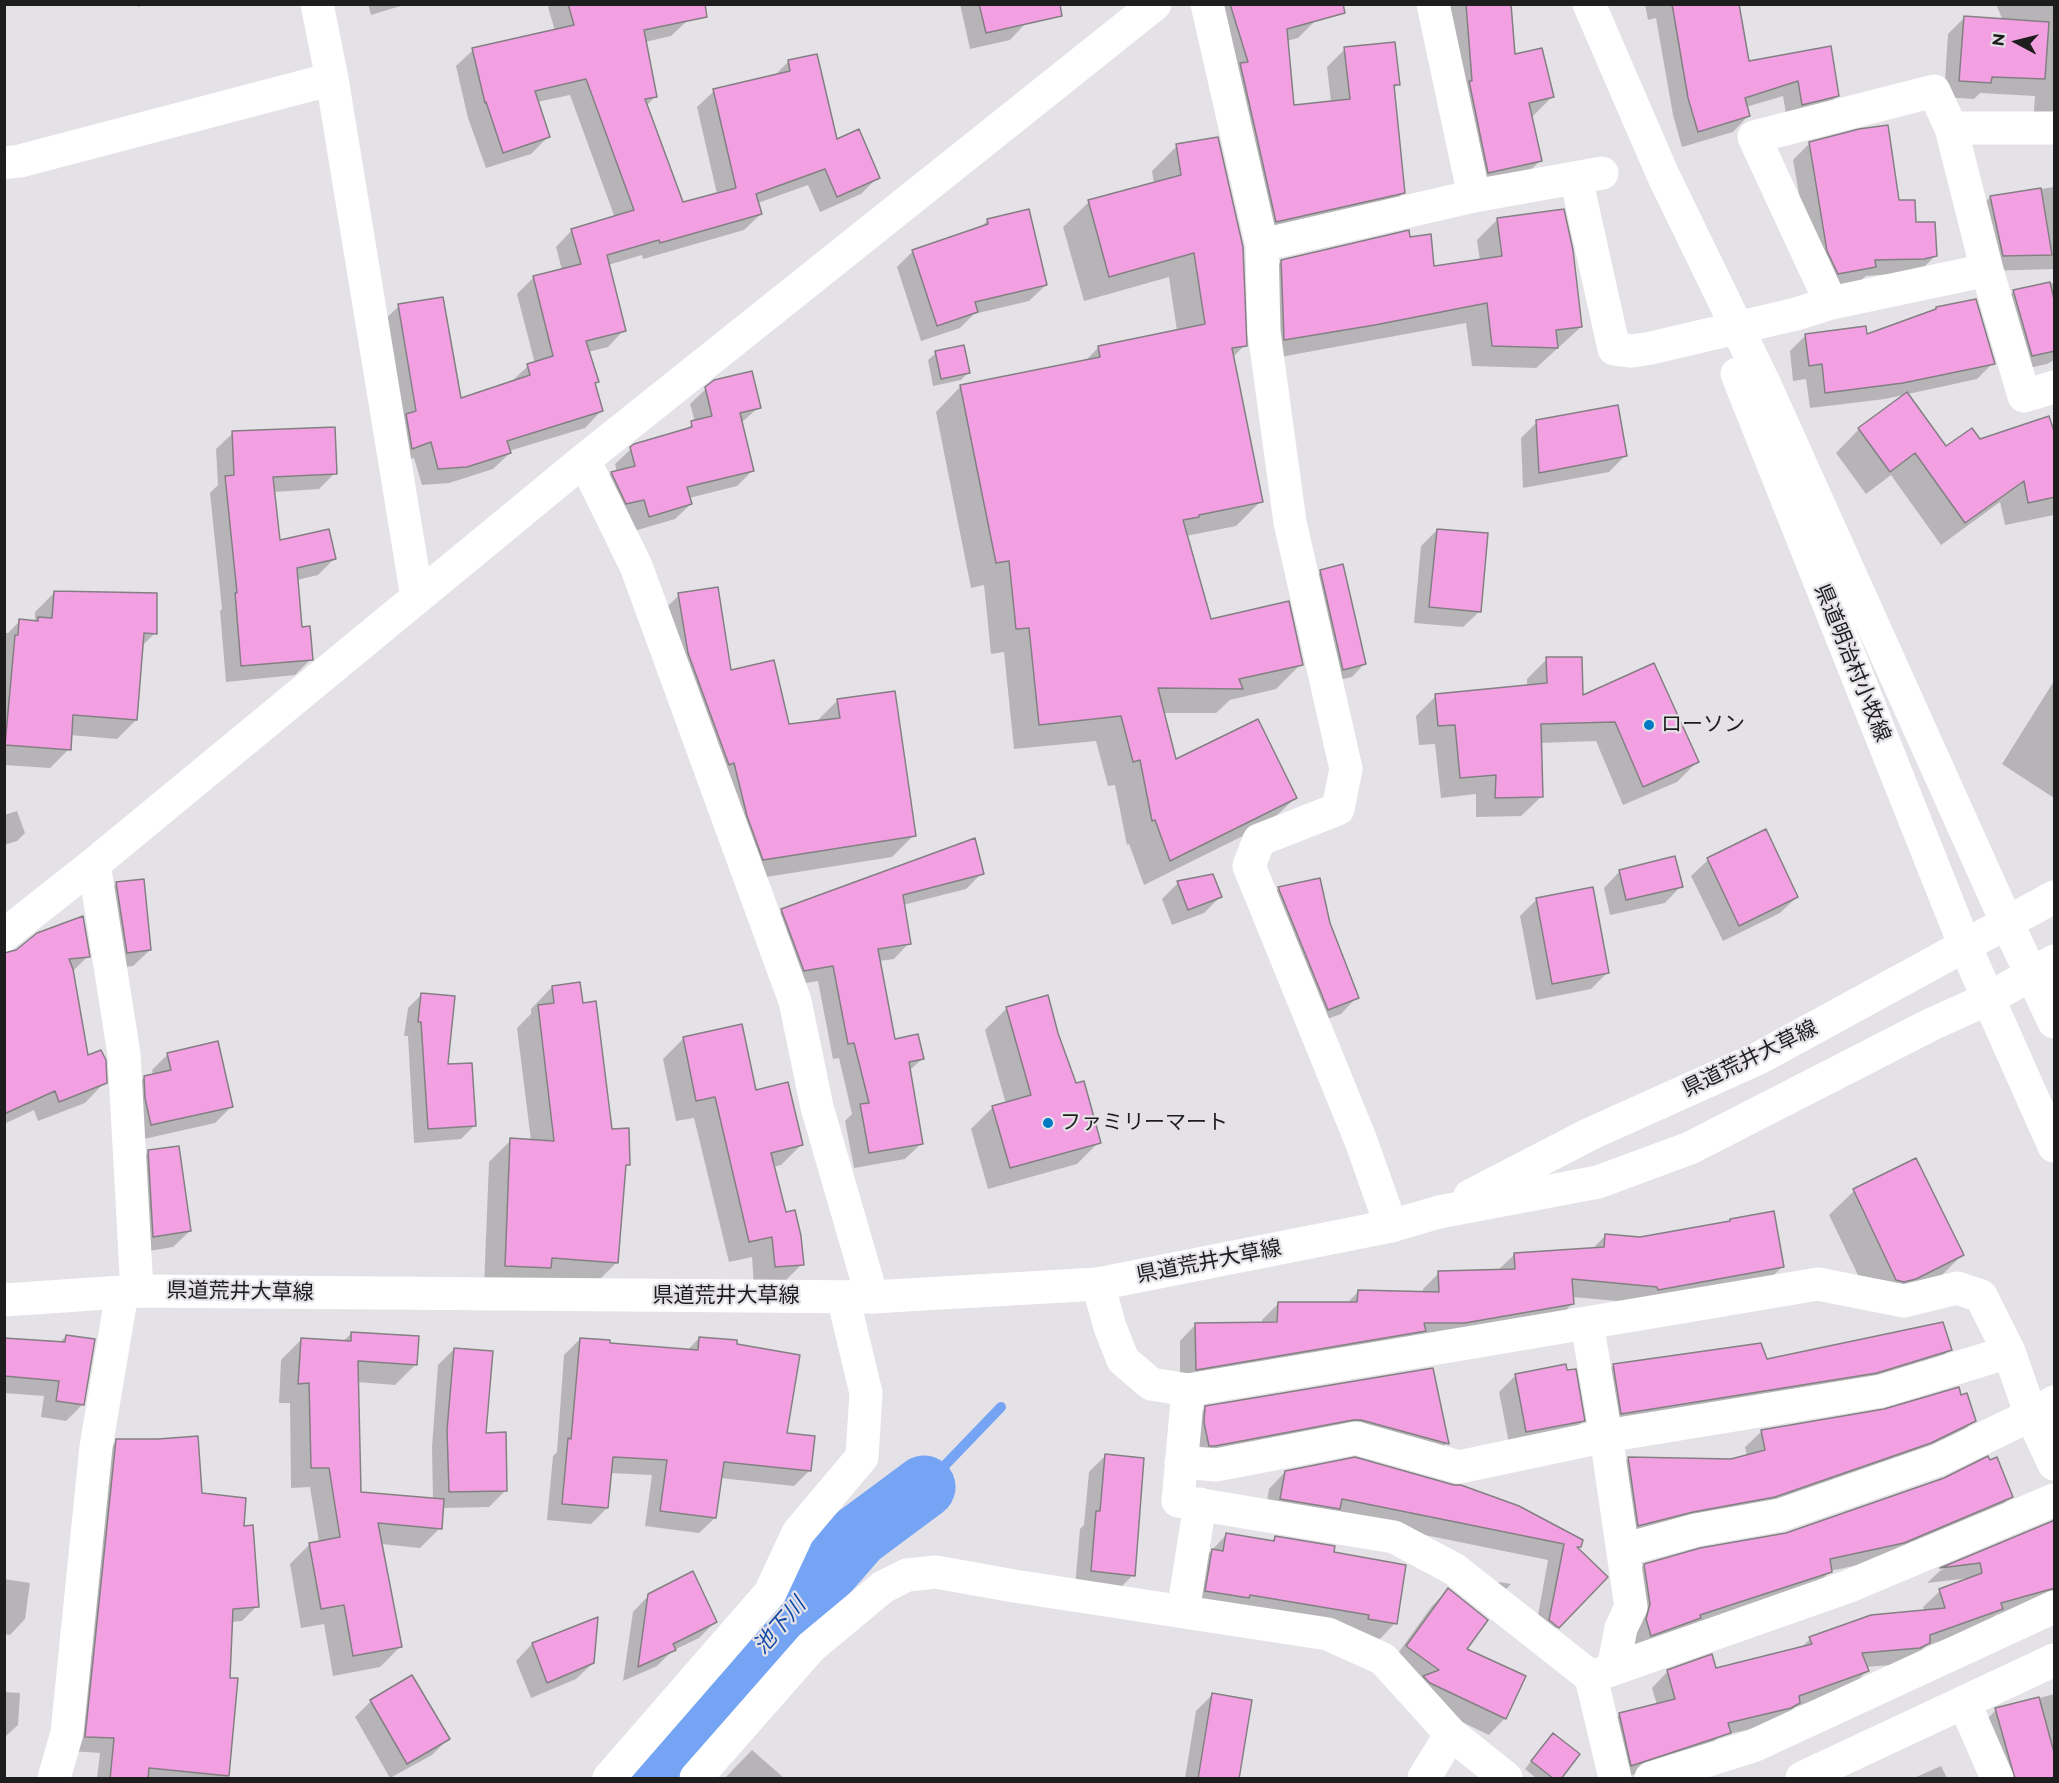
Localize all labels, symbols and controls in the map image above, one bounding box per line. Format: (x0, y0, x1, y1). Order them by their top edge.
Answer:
north arrow (1987, 12, 2047, 72)
text: N (1988, 32, 2009, 47)
street label: 県道明治村小牧線 (1809, 580, 1895, 746)
place label: ローソン (1661, 712, 1745, 738)
marker: ローソン (1642, 718, 1656, 732)
street label: 県道荒井大草線 (1678, 1015, 1822, 1103)
place label: ファミリーマート (1060, 1110, 1228, 1136)
marker: ファミリーマート (1041, 1116, 1055, 1130)
street label: 県道荒井大草線 (1134, 1236, 1284, 1288)
street label: 県道荒井大草線 (166, 1278, 314, 1306)
street label: 県道荒井大草線 (653, 1283, 799, 1309)
water label: 池下川 (748, 1592, 812, 1660)

